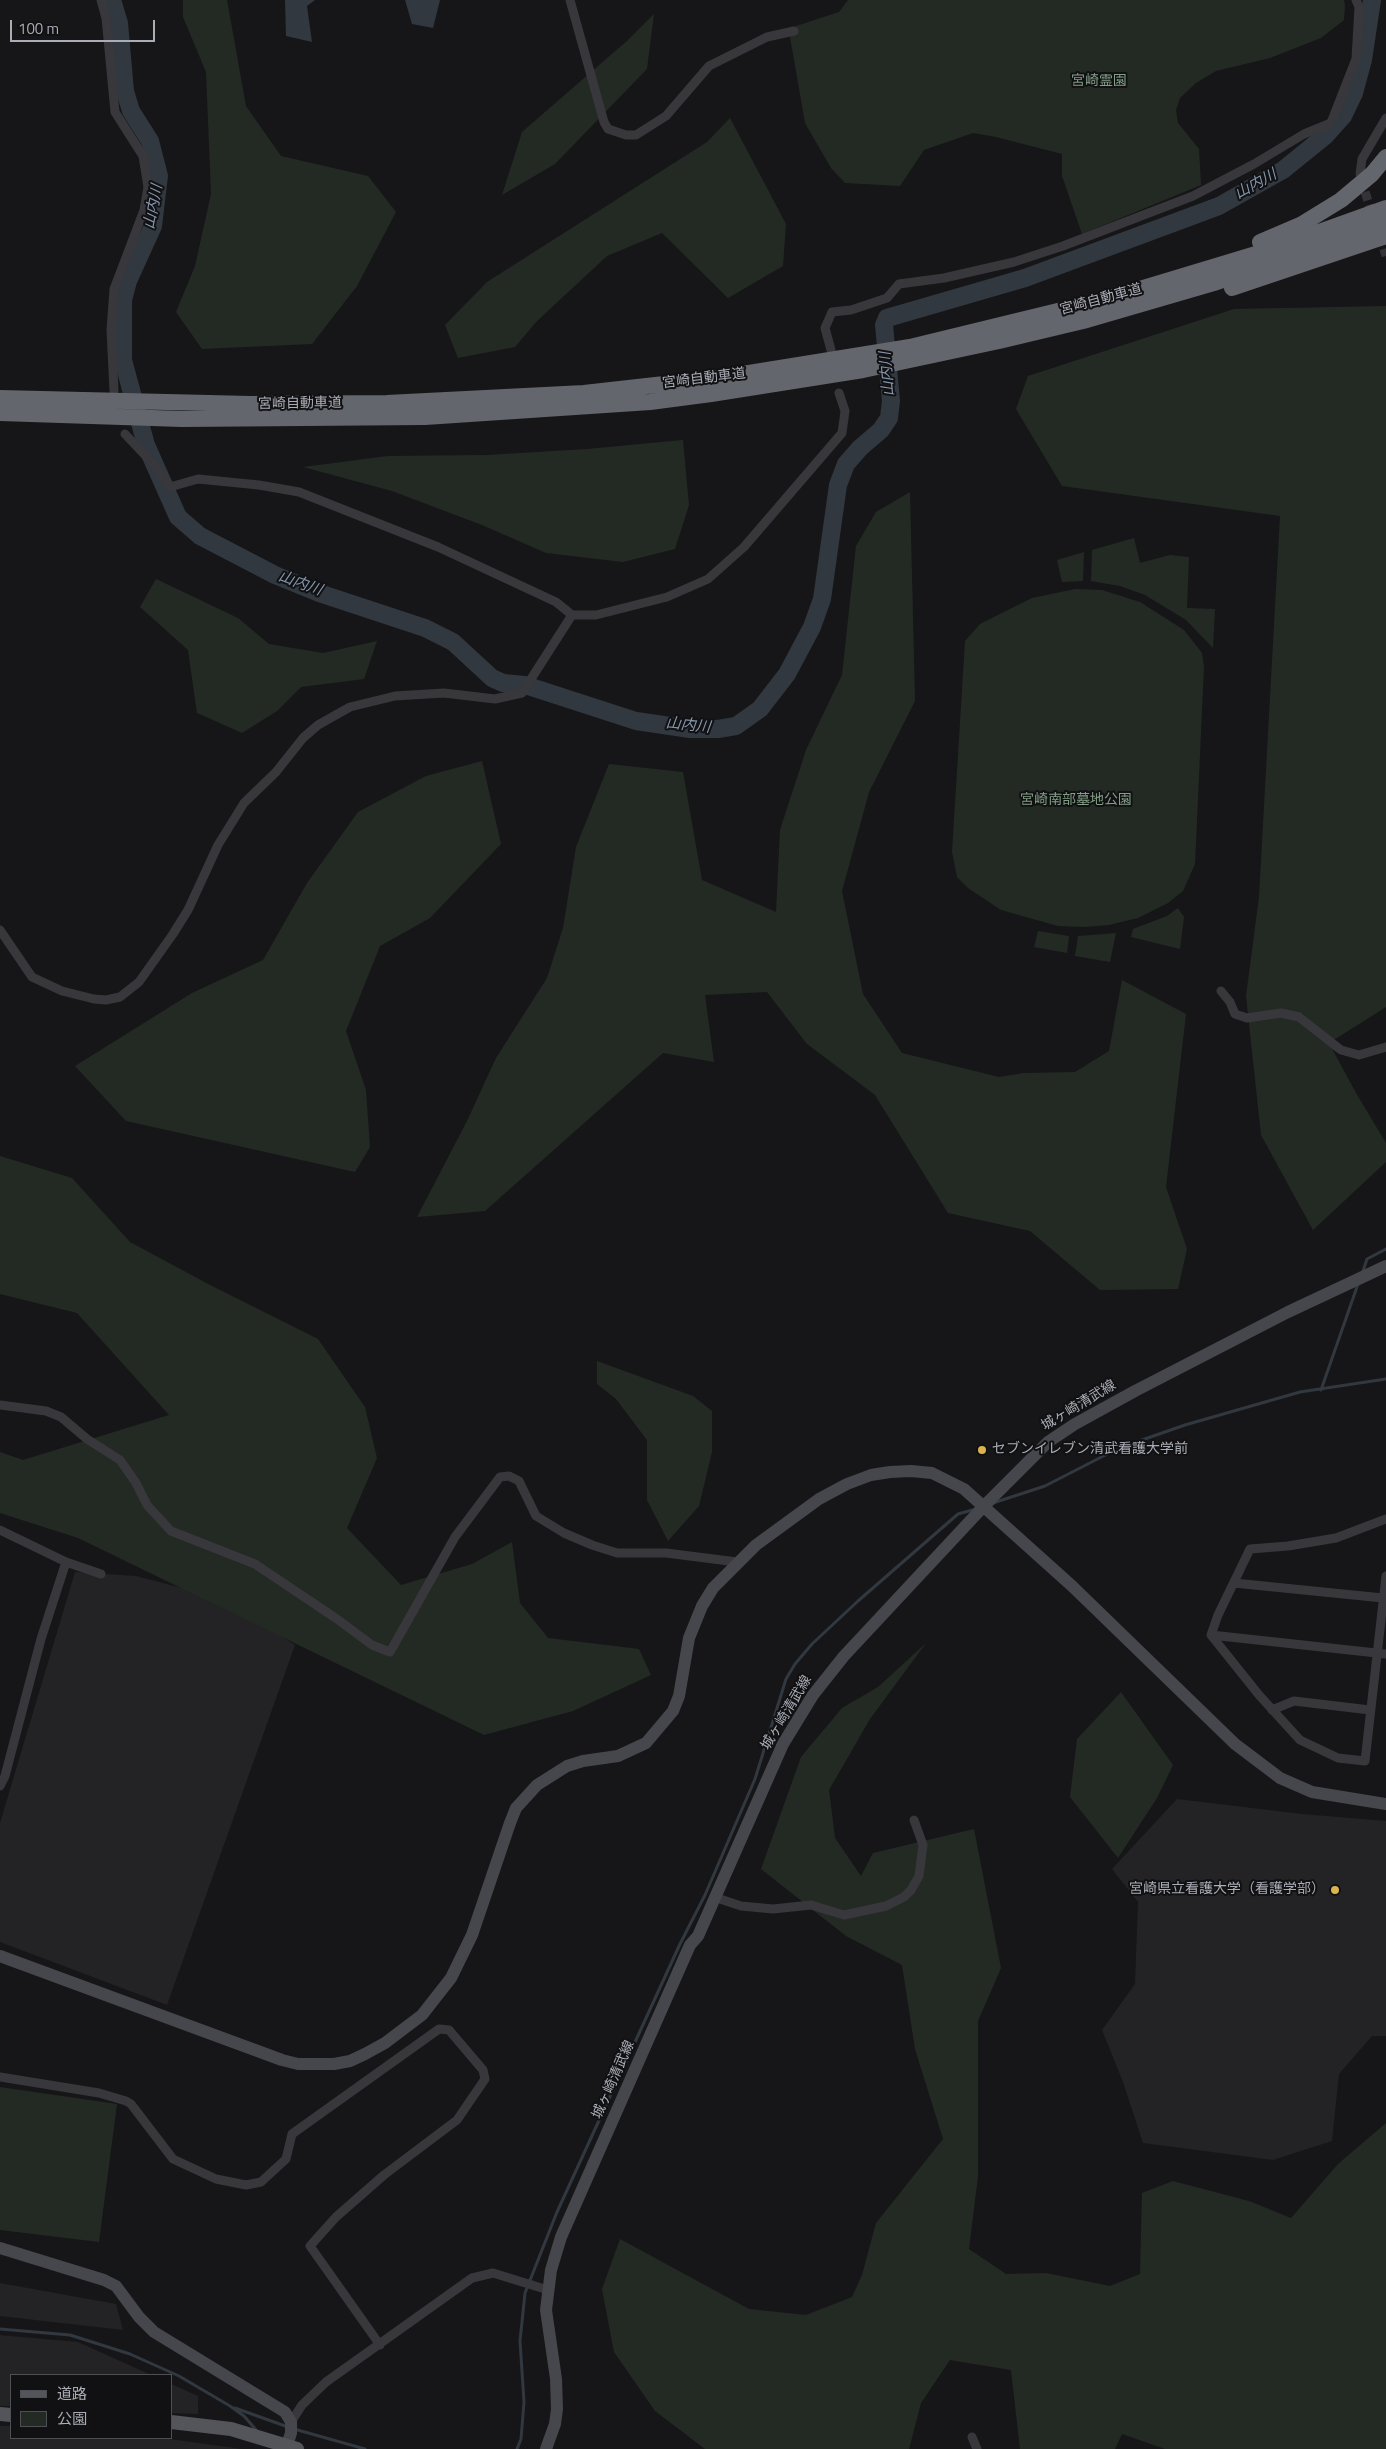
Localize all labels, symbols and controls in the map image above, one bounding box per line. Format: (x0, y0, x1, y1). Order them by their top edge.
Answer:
scale bar (12, 10, 158, 42)
text: 100 m (18, 17, 59, 40)
park label: 宮崎霊園 (1071, 74, 1127, 90)
water label: 山内川 (1232, 166, 1280, 204)
water label: 山内川 (141, 183, 167, 231)
street label: 宮崎自動車道 (1058, 281, 1144, 319)
water label: 山内川 (877, 351, 899, 397)
street label: 宮崎自動車道 (661, 366, 747, 392)
street label: 宮崎自動車道 (258, 395, 342, 413)
water label: 山内川 (276, 568, 324, 600)
water label: 山内川 (665, 715, 711, 737)
park label: 宮崎南部墓地公園 (1020, 793, 1132, 809)
street label: 城ヶ崎清武線 (1039, 1377, 1119, 1435)
place label: セブンイレブン清武看護大学前 (992, 1442, 1188, 1458)
marker: セブンイレブン清武看護大学前 (976, 1444, 988, 1456)
street label: 城ヶ崎清武線 (758, 1673, 816, 1753)
place label: 宮崎県立看護大学（看護学部） (1129, 1882, 1325, 1898)
marker: 宮崎県立看護大学（看護学部） (1329, 1884, 1341, 1896)
street label: 城ヶ崎清武線 (589, 2038, 639, 2122)
legend (10, 2374, 172, 2439)
text: 道路 (57, 2382, 87, 2405)
text: 公園 (57, 2407, 87, 2430)

